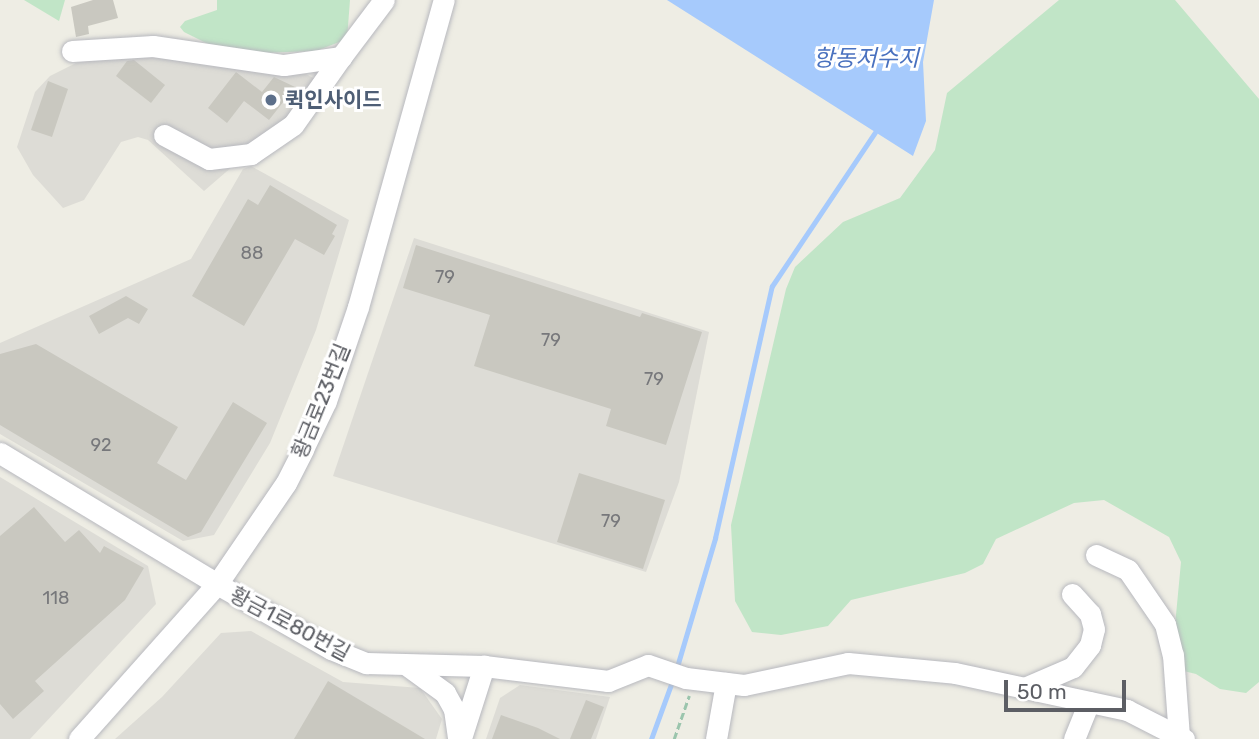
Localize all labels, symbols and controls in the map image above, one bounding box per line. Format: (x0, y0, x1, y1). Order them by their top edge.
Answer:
water label: 항동저수지 (813, 44, 919, 72)
place label: 퀵인사이드 (285, 87, 382, 113)
marker: 퀵인사이드 (263, 92, 279, 108)
house number: 88 (241, 242, 263, 264)
house number: 79 (435, 266, 455, 288)
house number: 79 (541, 329, 561, 351)
street label: 황금로23번길 (287, 340, 355, 462)
house number: 79 (644, 368, 664, 390)
house number: 92 (90, 434, 112, 456)
house number: 79 (601, 510, 621, 532)
street label: 황금1로80번길 (226, 582, 354, 666)
house number: 118 (43, 587, 69, 609)
scale bar (1007, 666, 1130, 710)
text: 50 m (1017, 679, 1067, 704)

